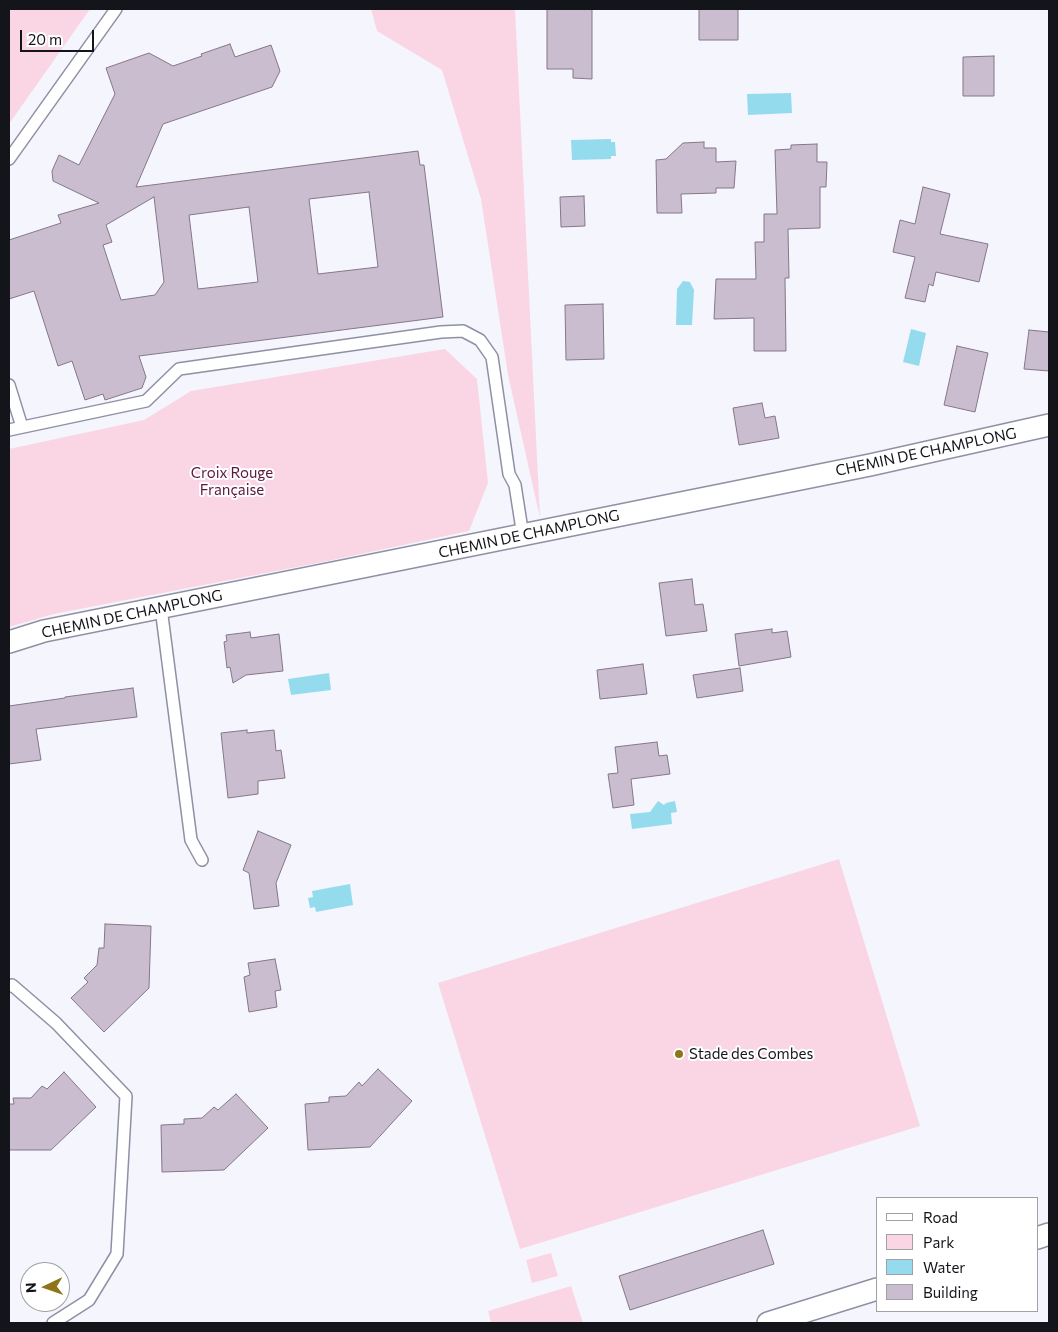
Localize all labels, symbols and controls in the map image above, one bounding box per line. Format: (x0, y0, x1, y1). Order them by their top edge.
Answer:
scale bar (22, 20, 96, 52)
text: 20 m (28, 30, 62, 48)
street label: CHEMIN DE CHAMPLONG (834, 424, 1018, 480)
park label: Croix Rouge Française (191, 464, 273, 499)
street label: CHEMIN DE CHAMPLONG (437, 506, 621, 562)
street label: CHEMIN DE CHAMPLONG (40, 586, 224, 642)
place label: Stade des Combes (689, 1045, 813, 1063)
marker: Stade des Combes (673, 1048, 685, 1060)
legend (876, 1197, 1038, 1312)
text: Road (923, 1208, 958, 1226)
text: Park (923, 1233, 954, 1251)
text: Water (923, 1258, 965, 1276)
north arrow (20, 1262, 70, 1312)
text: N (22, 1282, 39, 1293)
text: Building (923, 1283, 978, 1301)

